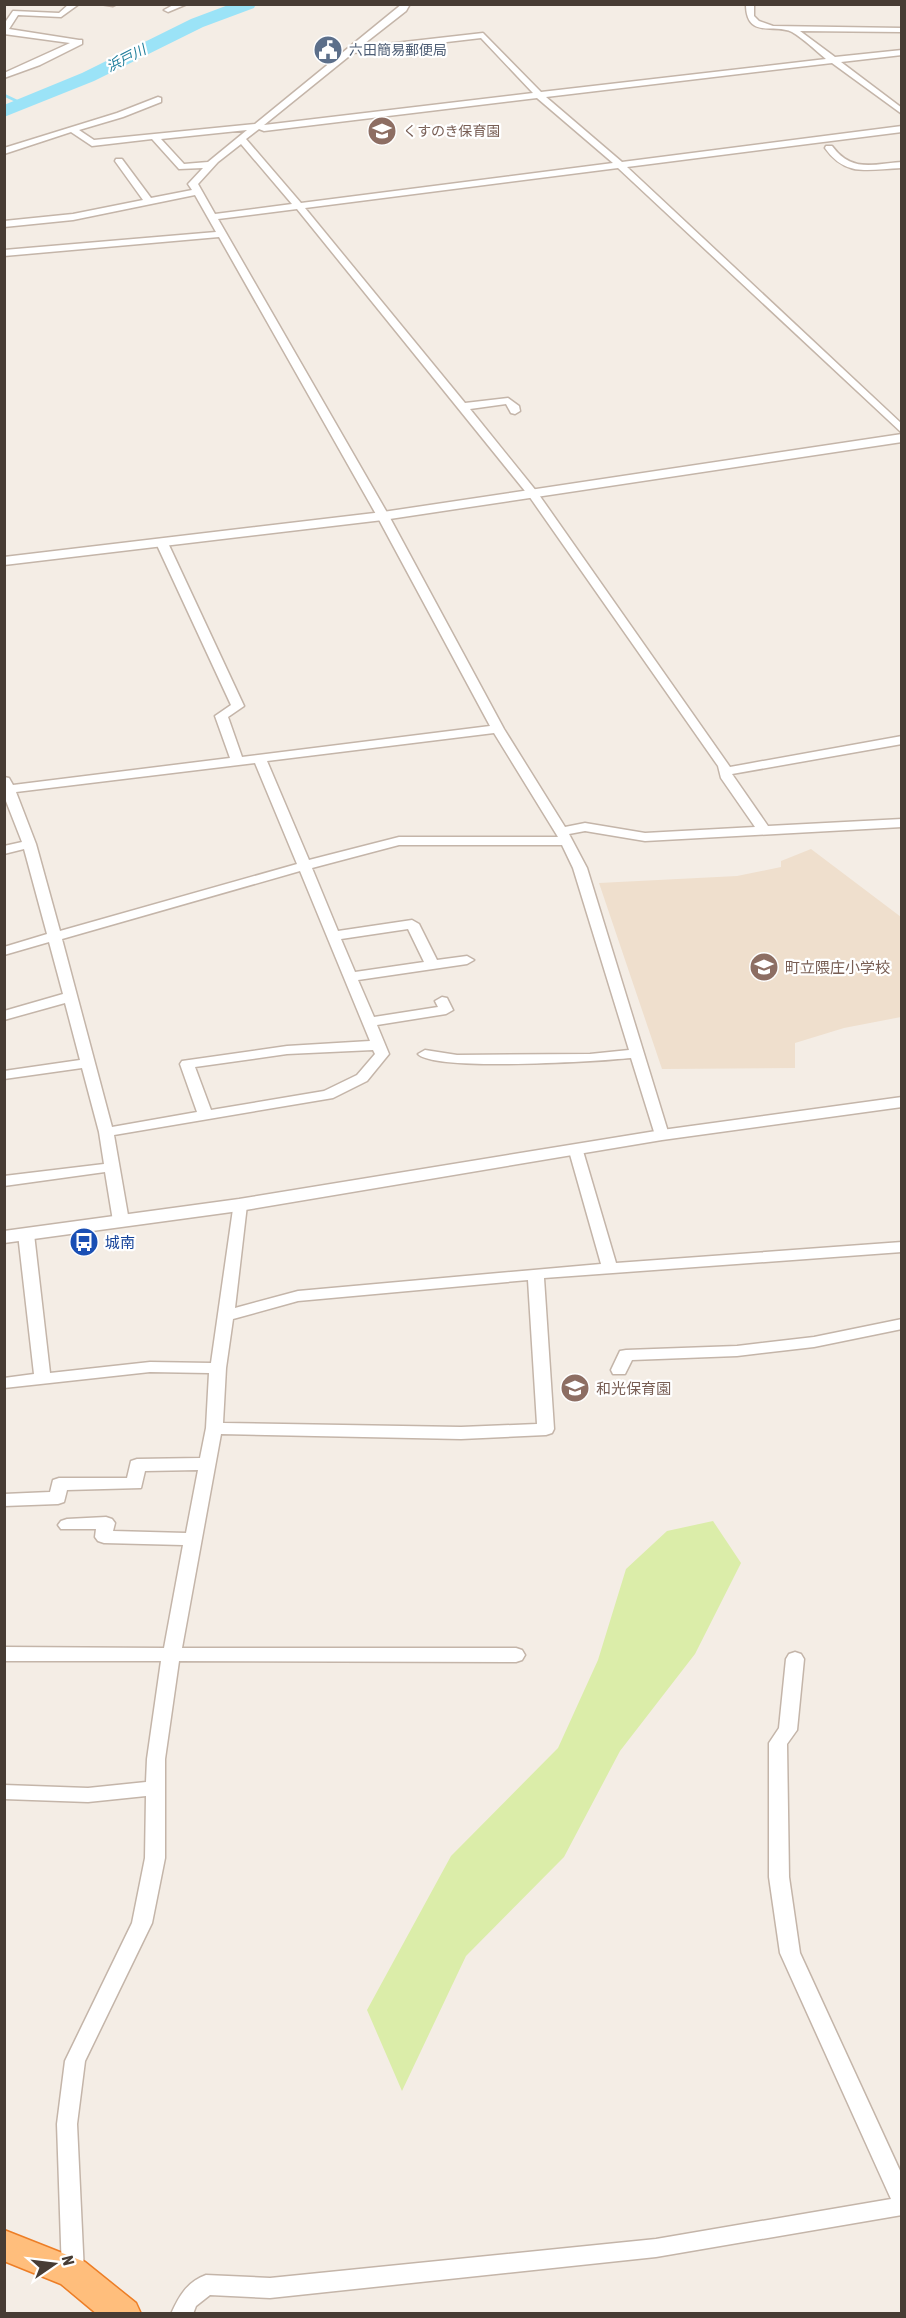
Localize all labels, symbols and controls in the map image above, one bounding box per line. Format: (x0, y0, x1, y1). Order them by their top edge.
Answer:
public building icon: 六田簡易郵便局 (312, 34, 344, 66)
water label: 浜戸川 (104, 40, 150, 75)
place label: 六田簡易郵便局 (349, 42, 447, 58)
school or university icon: くすのき保育園 (366, 115, 398, 147)
place label: くすのき保育園 (403, 123, 501, 139)
school or university icon: 町立隈庄小学校 (748, 951, 780, 983)
place label: 町立隈庄小学校 (785, 959, 890, 976)
bus stop icon: 城南 (68, 1226, 100, 1258)
place label: 城南 (105, 1234, 135, 1251)
school or university icon: 和光保育園 (559, 1372, 591, 1404)
place label: 和光保育園 (596, 1380, 671, 1397)
north arrow (24, 2234, 84, 2294)
text: N (59, 2254, 78, 2267)

